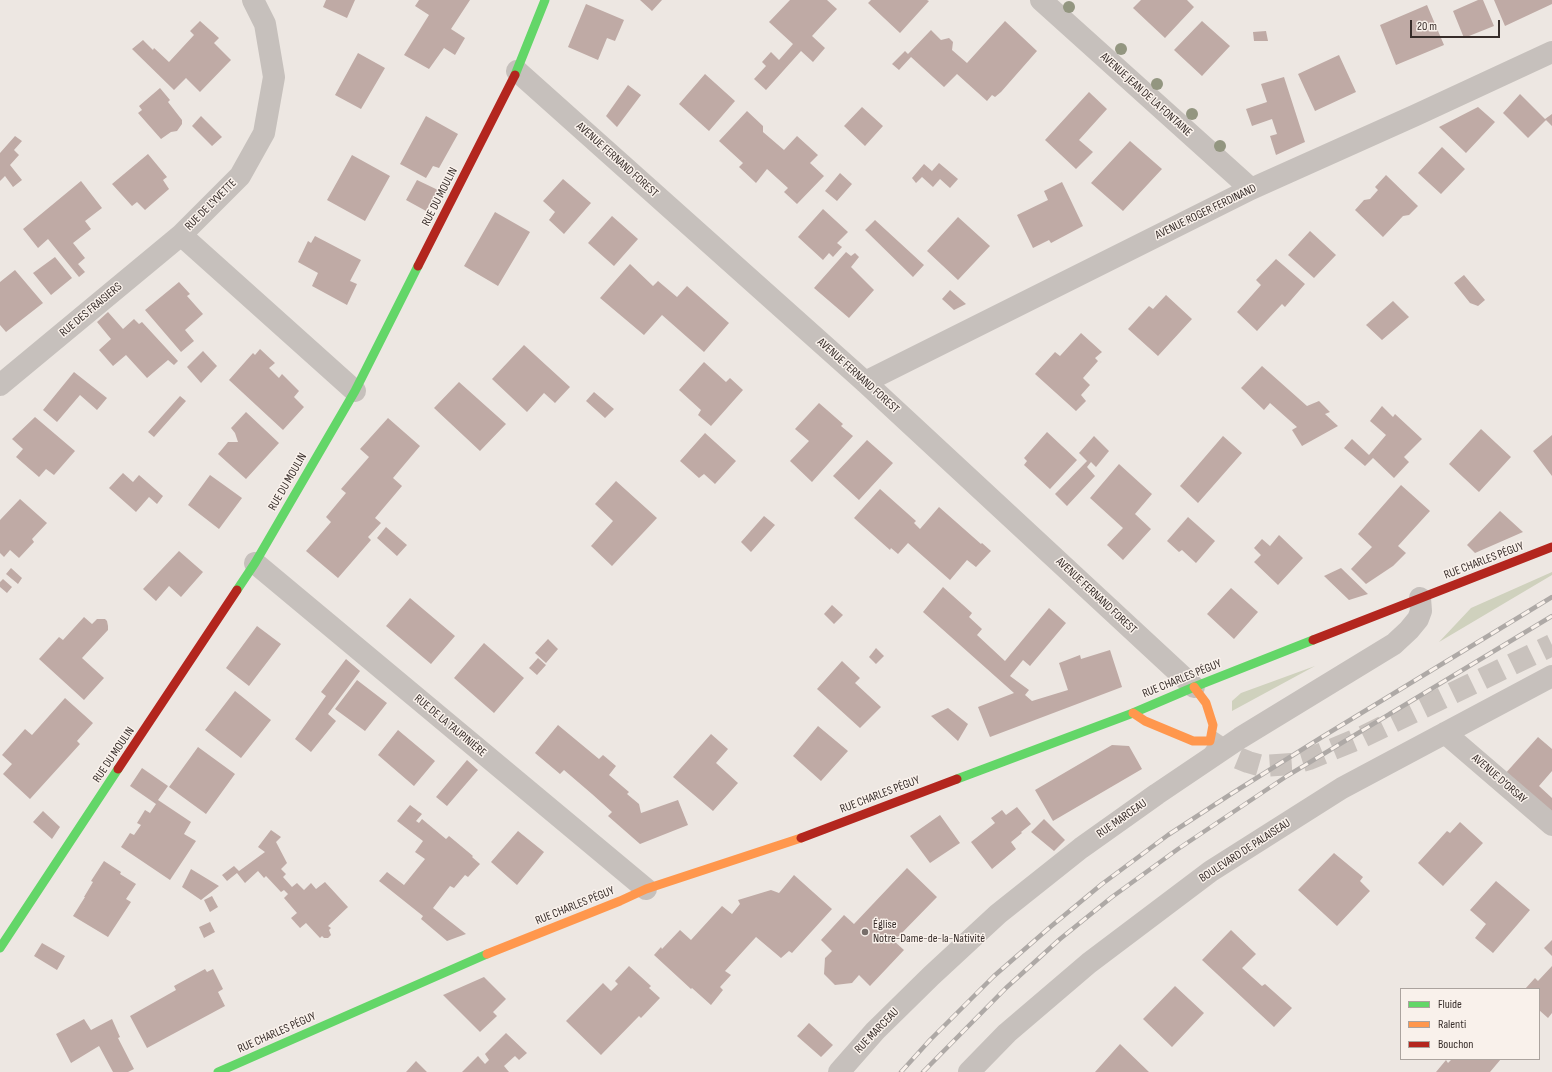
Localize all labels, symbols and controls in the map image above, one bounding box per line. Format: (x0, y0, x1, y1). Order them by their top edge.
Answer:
scale bar (1412, 12, 1502, 38)
text: 20 m (1417, 19, 1437, 34)
street label: AVENUE JEAN DE LA FONTAINE (1097, 50, 1195, 140)
street label: AVENUE FERNAND FOREST (573, 119, 661, 201)
street label: RUE DU MOULIN (419, 165, 461, 229)
street label: RUE DE L'YVETTE (182, 176, 240, 234)
street label: AVENUE ROGER FERDINAND (1153, 181, 1259, 243)
street label: RUE DES FRAISIERS (57, 280, 125, 340)
street label: AVENUE FERNAND FOREST (814, 335, 902, 417)
street label: RUE DU MOULIN (266, 451, 310, 513)
street label: RUE CHARLES PÉGUY (1442, 539, 1526, 583)
street label: AVENUE FERNAND FOREST (1053, 555, 1139, 637)
street label: RUE CHARLES PÉGUY (1140, 657, 1224, 701)
street label: RUE DE LA TAUPINIÈRE (411, 692, 489, 760)
street label: RUE DU MOULIN (90, 724, 138, 786)
street label: AVENUE D'ORSAY (1469, 751, 1529, 807)
street label: RUE CHARLES PÉGUY (838, 773, 922, 817)
street label: RUE MARCEAU (1094, 797, 1150, 841)
street label: BOULEVARD DE PALAISEAU (1197, 816, 1293, 886)
street label: RUE CHARLES PÉGUY (533, 884, 617, 928)
place label: Église Notre-Dame-de-la-Nativité (873, 918, 985, 946)
marker: Église Notre-Dame-de-la-Nativité (860, 927, 870, 937)
legend (1400, 988, 1540, 1060)
text: Fluide (1438, 997, 1462, 1012)
street label: RUE MARCEAU (852, 1005, 902, 1057)
street label: RUE CHARLES PÉGUY (236, 1009, 318, 1057)
text: Ralenti (1438, 1017, 1466, 1032)
text: Bouchon (1438, 1037, 1473, 1052)

